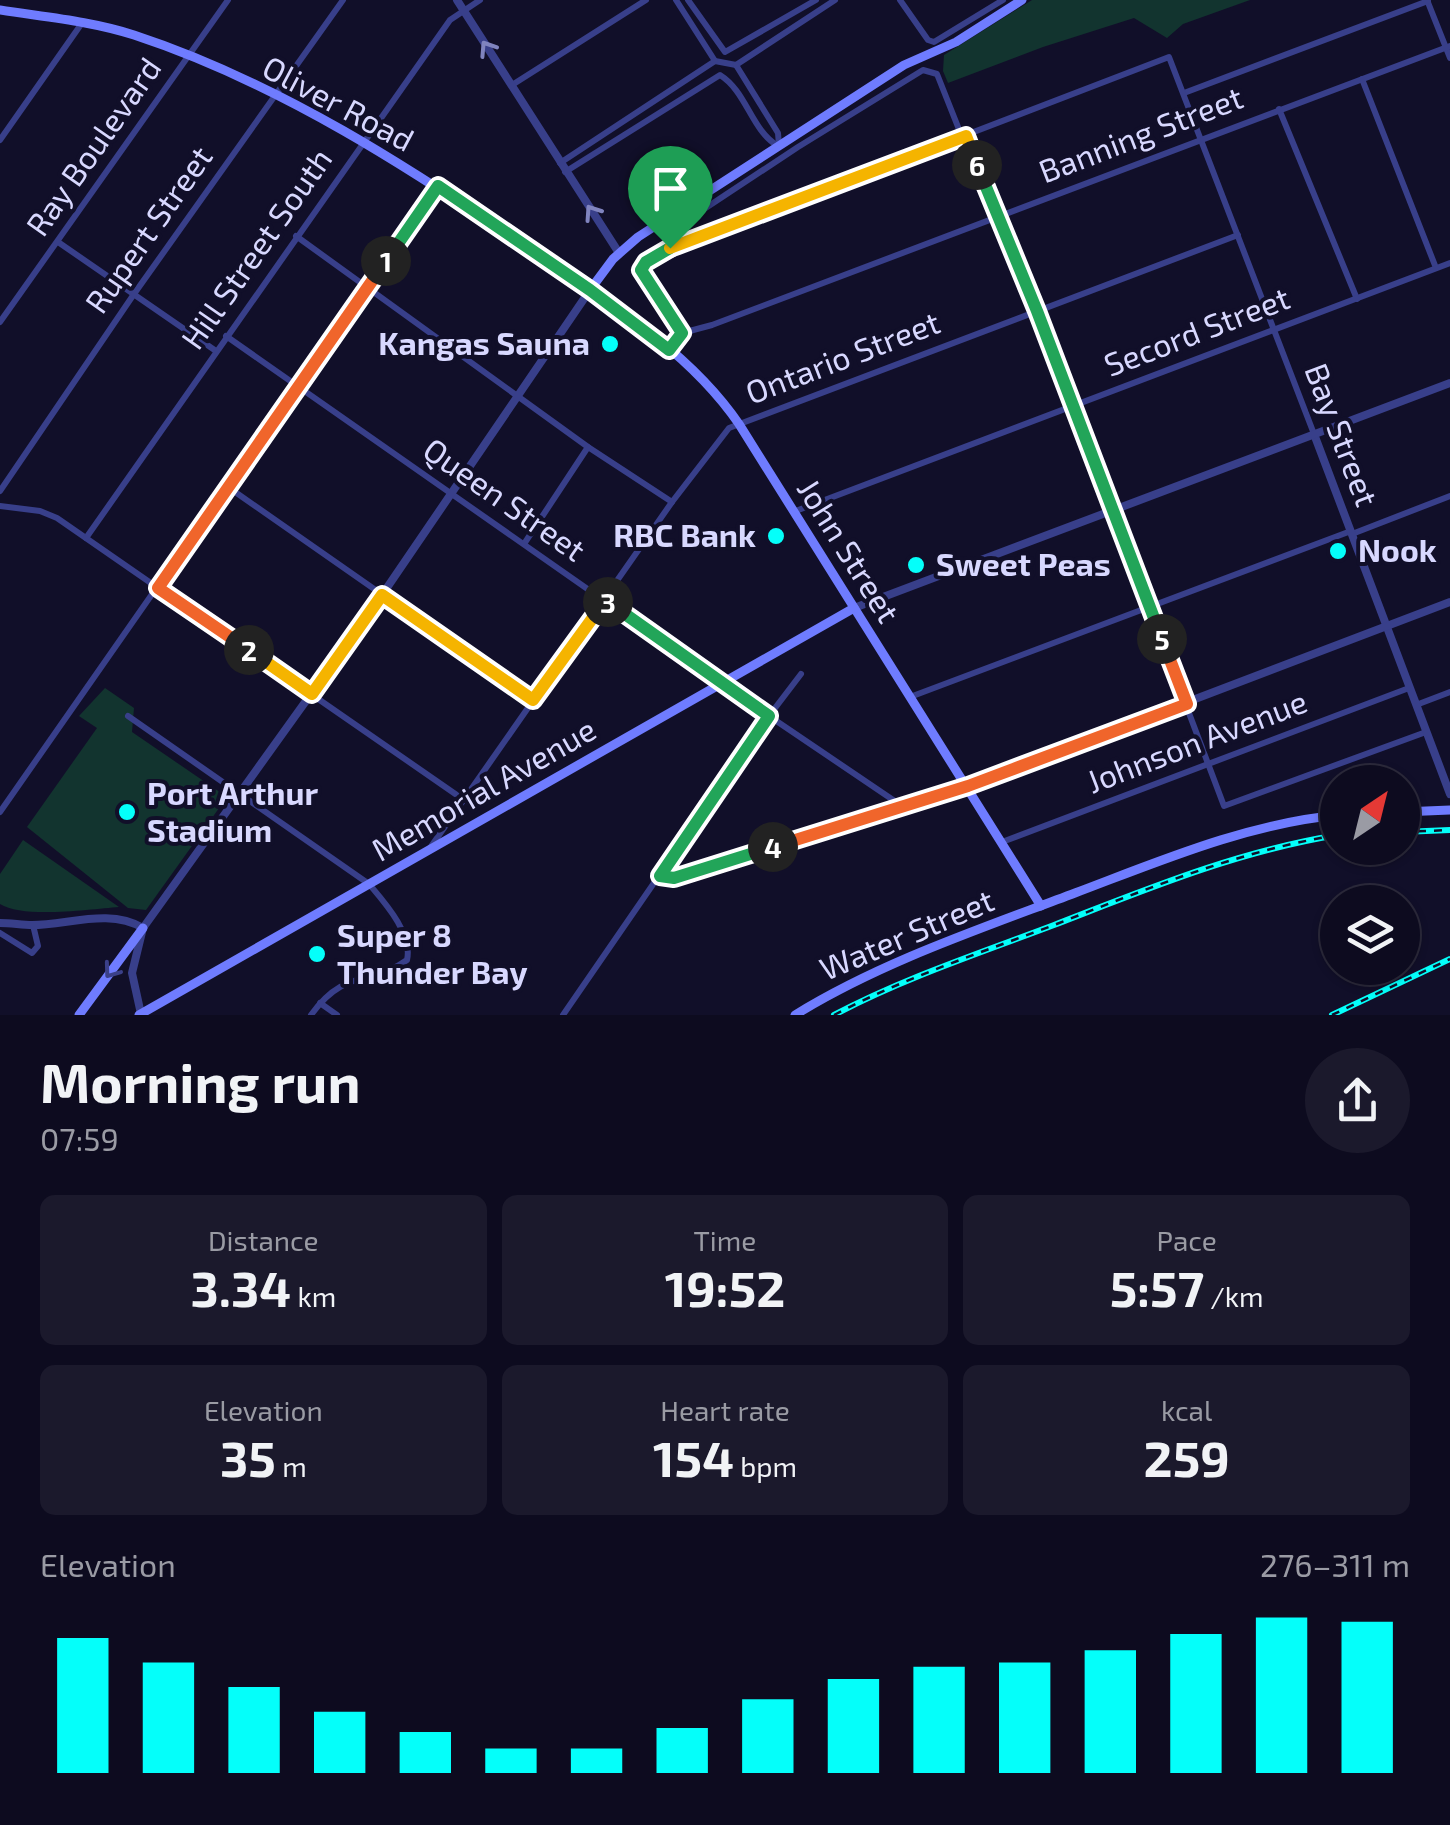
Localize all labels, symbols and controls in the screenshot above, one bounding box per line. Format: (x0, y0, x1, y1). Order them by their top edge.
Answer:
one-way arrow (481, 40, 500, 58)
street label: Oliver Road (257, 47, 421, 158)
street label: Ray Boulevard (17, 49, 168, 242)
street label: Banning Street (1033, 77, 1247, 189)
street label: Rupert Street (76, 138, 219, 320)
street label: Hill Street South (172, 140, 339, 355)
pin: 6 (952, 140, 1002, 190)
pin (628, 146, 713, 249)
text: 6 (969, 148, 985, 182)
icon: arrive (643, 161, 698, 216)
one-way arrow (586, 205, 605, 223)
pin: 1 (361, 236, 411, 286)
text: 1 (380, 244, 392, 278)
street label: Secord Street (1098, 277, 1294, 383)
street label: Ontario Street (740, 302, 945, 411)
place label: Kangas Sauna (378, 323, 590, 361)
marker: Kangas Sauna (599, 333, 621, 355)
street label: Bay Street (1298, 358, 1387, 511)
street label: Queen Street (416, 429, 593, 569)
street label: John Street (791, 471, 909, 629)
place label: RBC Bank (613, 515, 756, 553)
marker: RBC Bank (765, 525, 787, 547)
place label: Nook (1358, 530, 1437, 568)
marker: Nook (1327, 540, 1349, 562)
place label: Sweet Peas (936, 544, 1111, 582)
marker: Sweet Peas (905, 554, 927, 576)
pin: 3 (583, 577, 633, 627)
text: 3 (600, 585, 616, 619)
pin: 5 (1137, 614, 1187, 664)
text: 5 (1154, 622, 1170, 656)
pin: 2 (224, 625, 274, 675)
text: 2 (241, 633, 257, 667)
street label: Johnson Avenue (1081, 681, 1312, 800)
street label: Memorial Avenue (364, 709, 602, 868)
north arrow (1320, 765, 1420, 865)
map controls (1320, 765, 1420, 985)
place label: Port Arthur Stadium (147, 773, 318, 848)
marker: Port Arthur Stadium (116, 801, 138, 823)
pin: 4 (748, 822, 798, 872)
text: 4 (764, 830, 782, 864)
street label: Water Street (814, 880, 999, 987)
button: layers (1320, 885, 1420, 985)
place label: Super 8 Thunder Bay (337, 915, 528, 991)
marker: Super 8 Thunder Bay (306, 943, 328, 965)
one-way arrow (105, 960, 123, 979)
text: Morning run (40, 1048, 361, 1114)
button: share (1305, 1048, 1410, 1153)
text: 07:59 (40, 1119, 119, 1157)
text: Distance (208, 1223, 319, 1257)
text: Time (694, 1223, 756, 1257)
text: Pace (1157, 1223, 1217, 1257)
text: 3.34 (190, 1257, 291, 1317)
text: 19:52 (665, 1257, 785, 1317)
text: 5:57 (1110, 1257, 1204, 1317)
text: km (291, 1279, 336, 1313)
text: /km (1204, 1279, 1264, 1313)
text: Elevation (204, 1393, 323, 1427)
text: Heart rate (660, 1393, 790, 1427)
text: kcal (1161, 1393, 1212, 1427)
text: 35 (220, 1427, 276, 1487)
text: 154 (653, 1427, 734, 1487)
text: 259 (1144, 1427, 1230, 1487)
text: m (276, 1449, 307, 1483)
text: bpm (734, 1449, 797, 1483)
text: Elevation (40, 1545, 176, 1583)
text: 276–311 m (1260, 1545, 1410, 1583)

